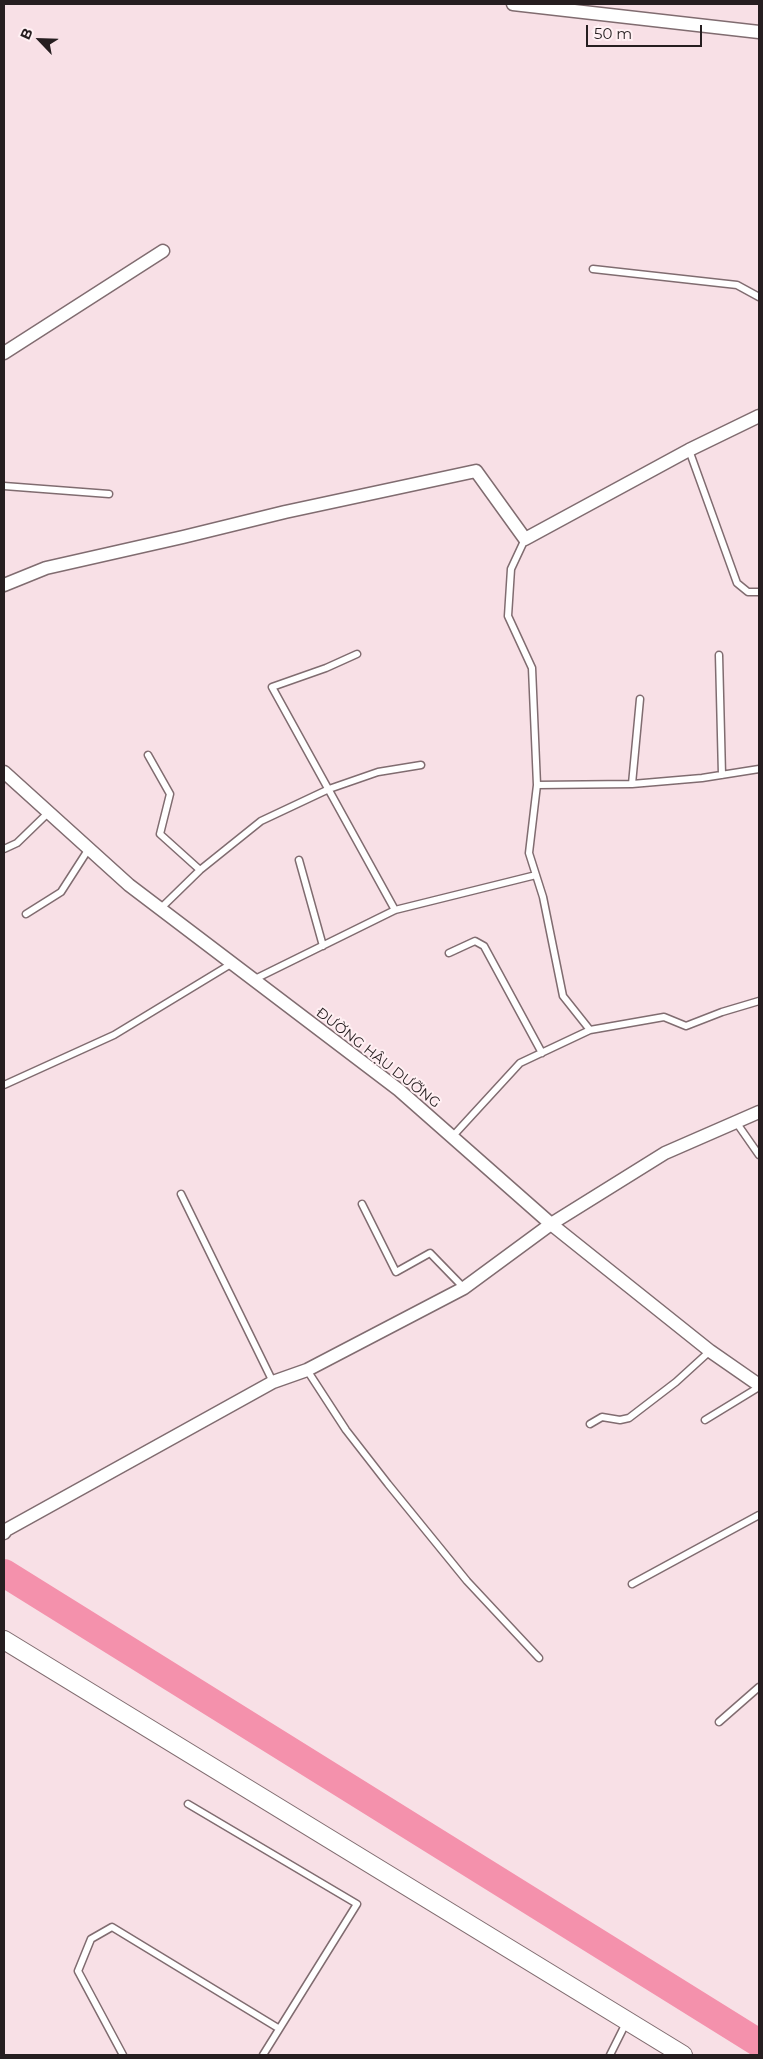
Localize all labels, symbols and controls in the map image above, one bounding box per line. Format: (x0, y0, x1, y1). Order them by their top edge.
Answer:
north arrow (15, 15, 65, 65)
scale bar (588, 15, 704, 47)
text: 50 m (594, 24, 632, 43)
text: B (16, 25, 37, 42)
street label: ĐƯỜNG HẬU DƯỠNG (313, 1004, 443, 1112)

